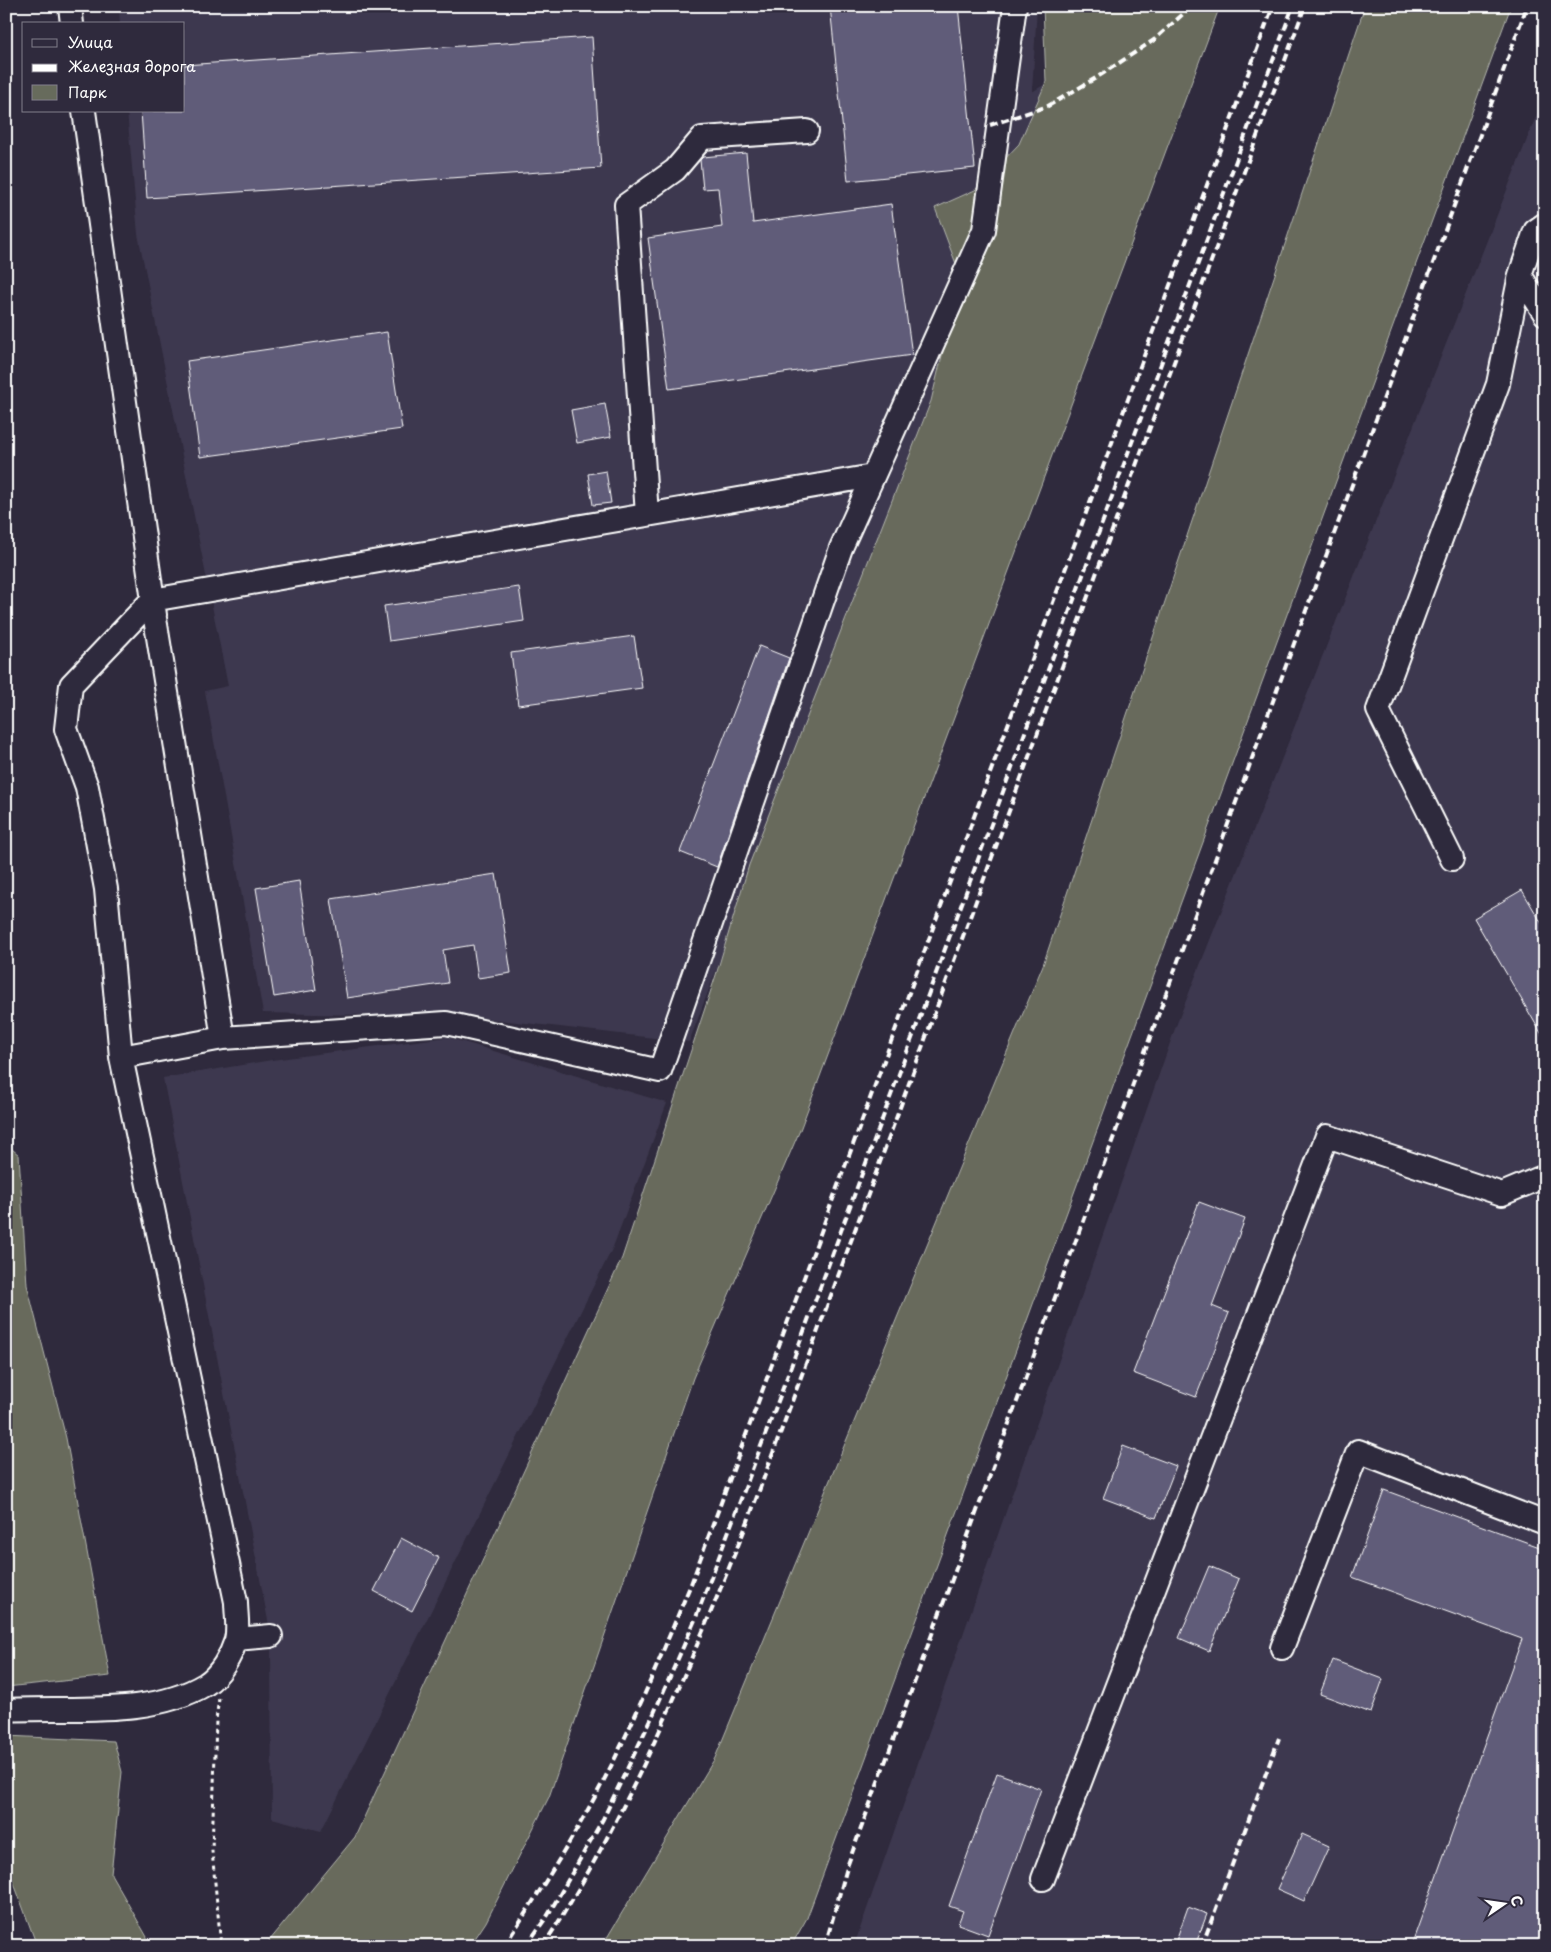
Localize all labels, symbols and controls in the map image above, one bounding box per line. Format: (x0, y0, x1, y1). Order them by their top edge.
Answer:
legend (22, 22, 185, 112)
text: Улица (68, 30, 113, 53)
text: Железная дорога (68, 54, 196, 77)
text: Парк (68, 80, 107, 103)
north arrow (1478, 1880, 1528, 1930)
text: С (1506, 1893, 1529, 1908)

